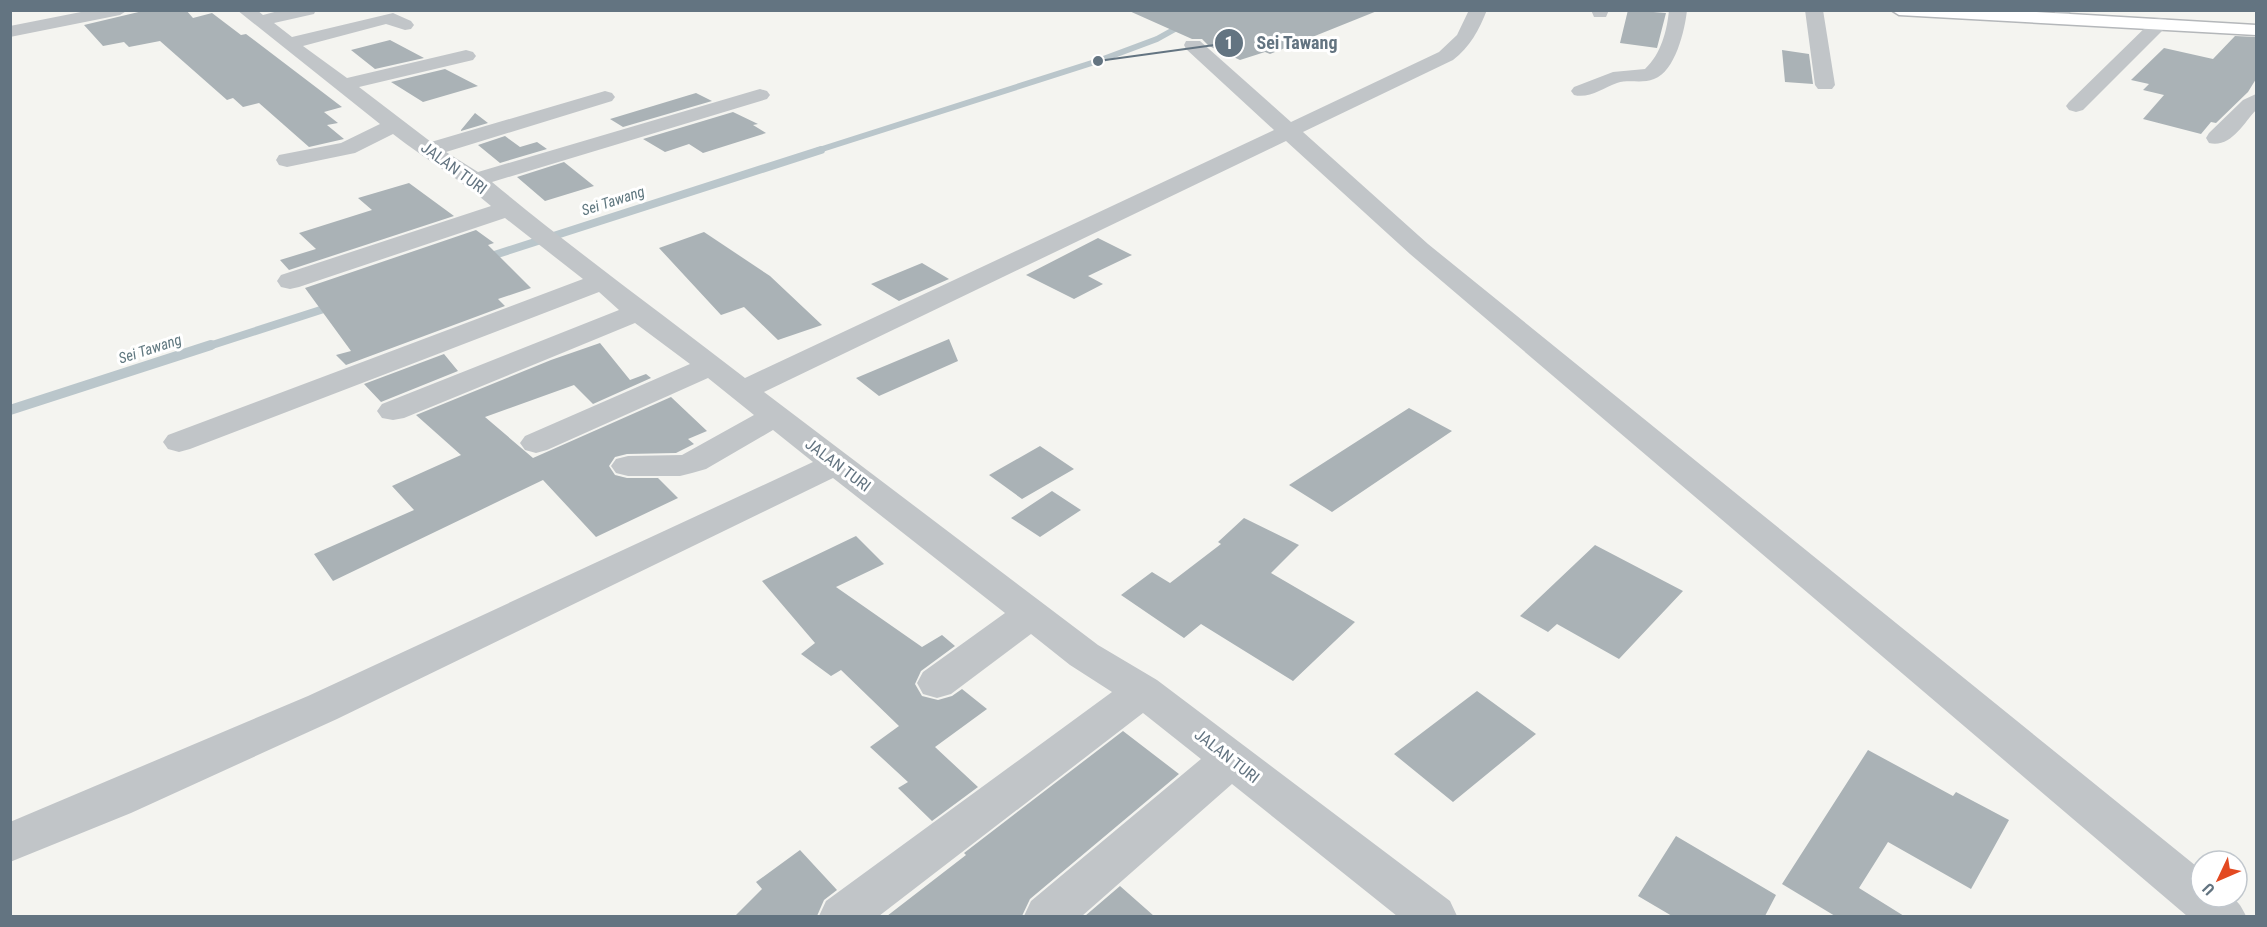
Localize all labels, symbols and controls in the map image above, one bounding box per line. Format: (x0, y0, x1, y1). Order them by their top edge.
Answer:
callout: Sei Tawang (1214, 25, 1350, 61)
text: 1 (1224, 32, 1234, 53)
text: Sei Tawang (1256, 32, 1338, 53)
street label: JALAN TURI (417, 138, 491, 198)
water label: Sei Tawang (579, 182, 647, 220)
water label: Sei Tawang (116, 330, 184, 368)
street label: JALAN TURI (802, 434, 874, 496)
street label: JALAN TURI (1191, 725, 1263, 787)
north arrow (2189, 849, 2249, 909)
text: U (2199, 879, 2219, 899)

